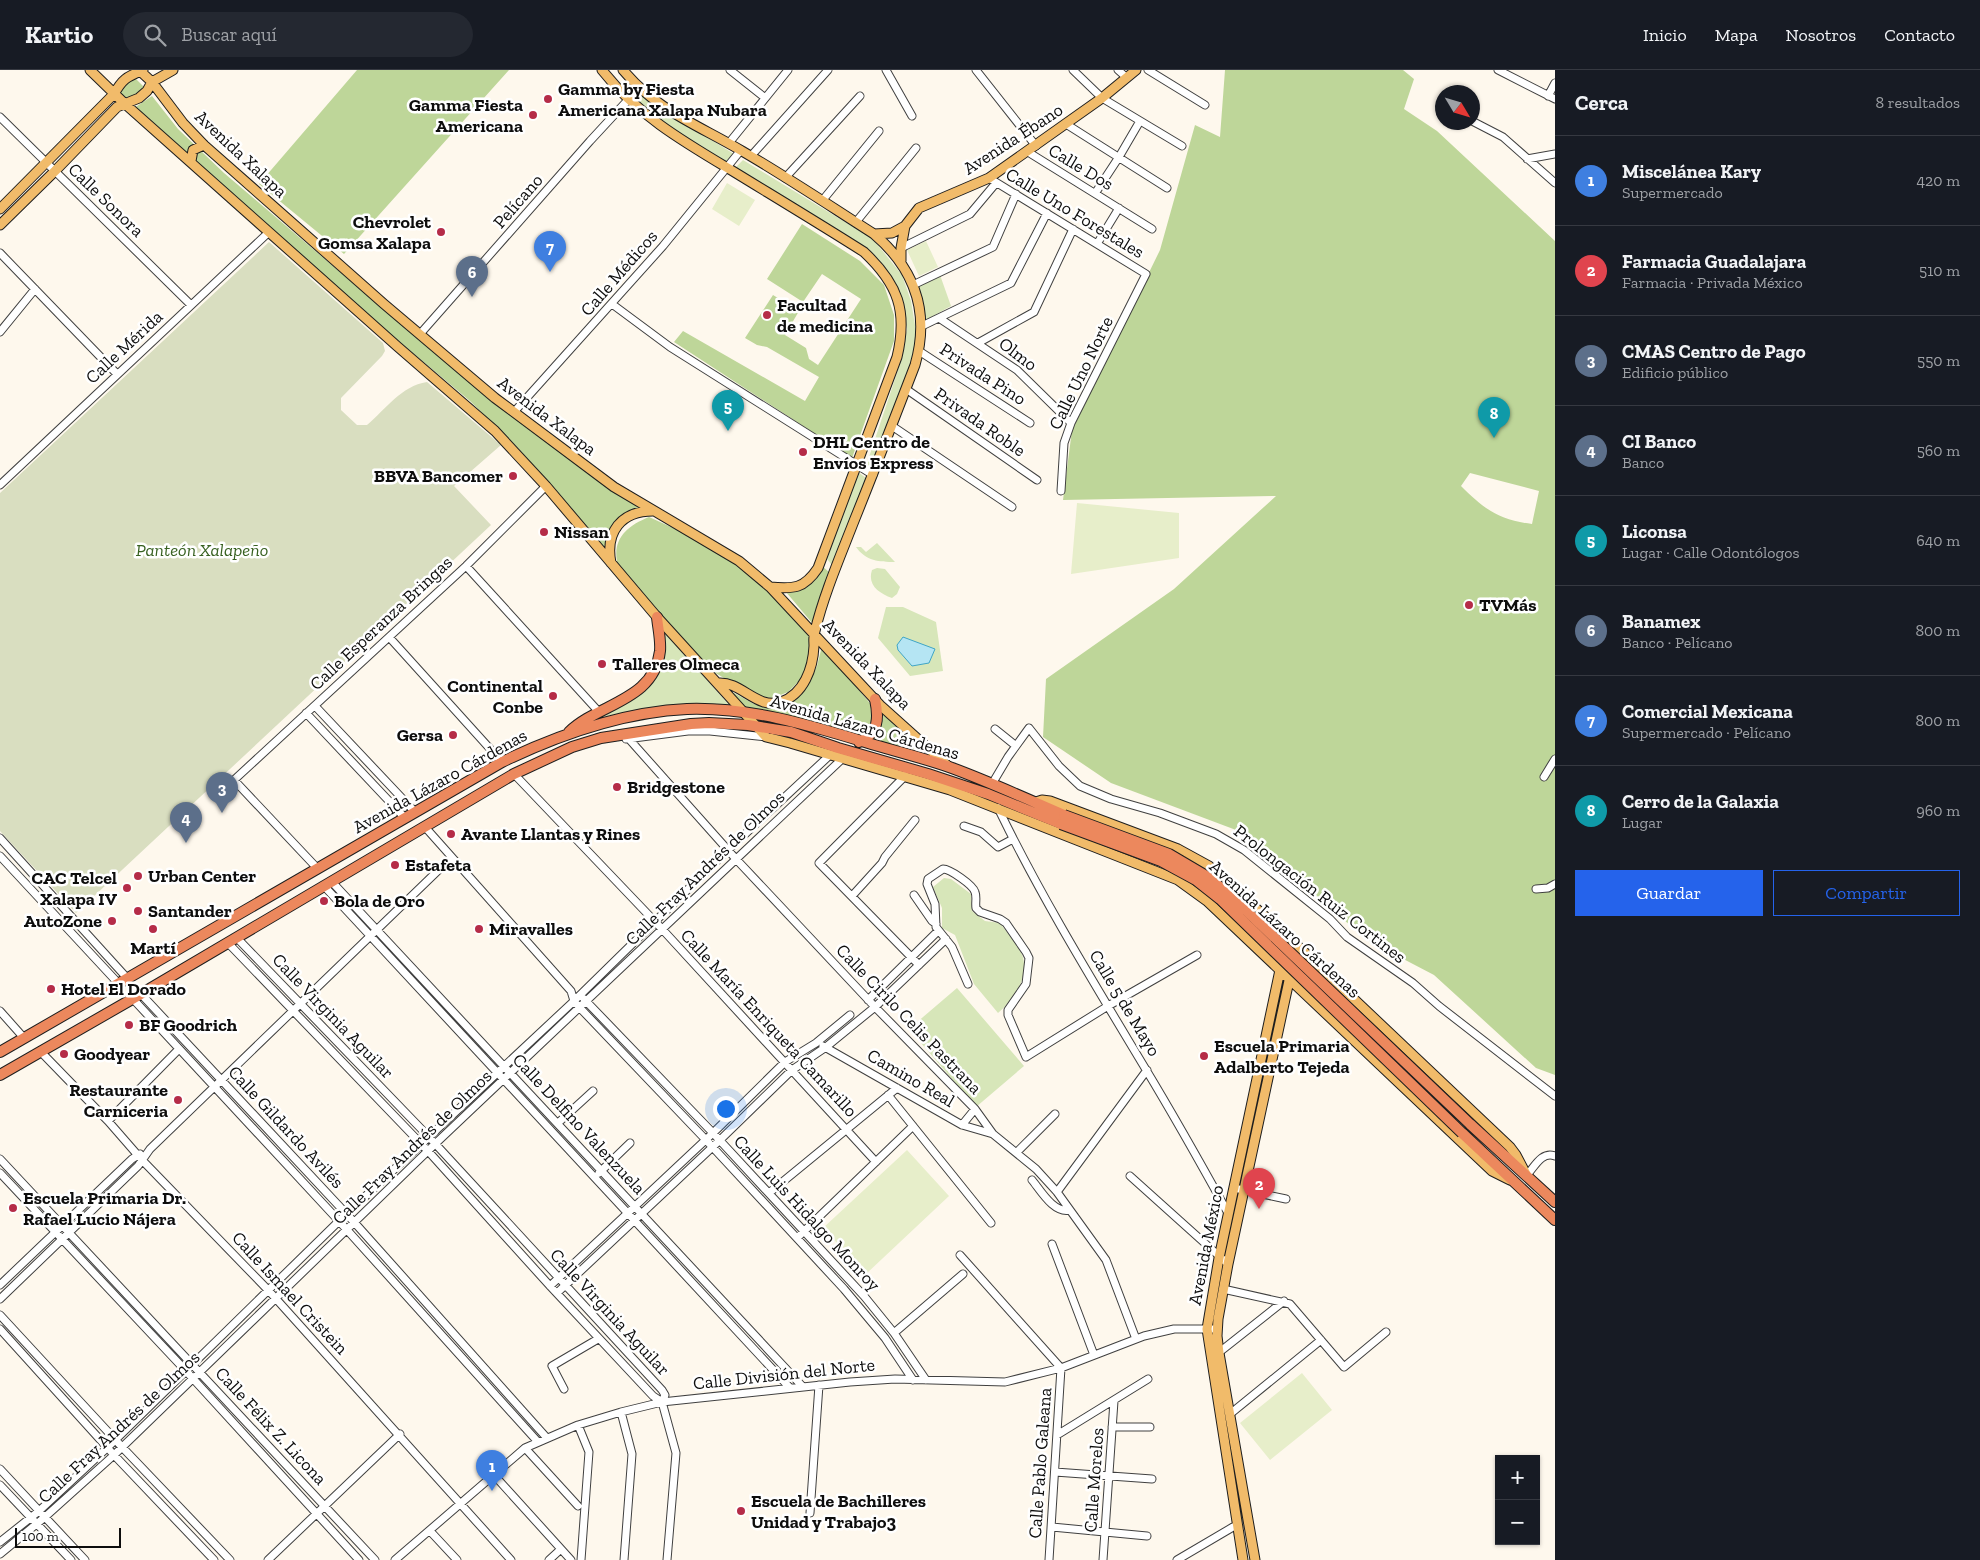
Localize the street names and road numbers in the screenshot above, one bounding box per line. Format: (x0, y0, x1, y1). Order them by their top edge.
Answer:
street label: Avenida Ébano (959, 99, 1067, 179)
street label: Avenida Xalapa (190, 106, 292, 203)
street label: Calle Dos (1044, 139, 1118, 195)
street label: Calle Sonora (63, 158, 149, 242)
street label: Calle Uno Forestales (1002, 163, 1148, 263)
street label: Pelícano (488, 169, 548, 233)
street label: Calle Médicos (576, 225, 662, 320)
street label: Calle Mérida (81, 305, 167, 388)
street label: Calle Uno Norte (1044, 313, 1118, 433)
street label: Olmo (994, 332, 1042, 376)
street label: Privada Pino (936, 338, 1030, 410)
street label: Avenida Xalapa (493, 372, 601, 460)
street label: Privada Roble (930, 383, 1030, 461)
street label: Calle Esperanza Bringas (305, 551, 457, 695)
street label: Avenida Xalapa (818, 614, 916, 714)
street label: Avenida Lázaro Cárdenas (768, 689, 962, 765)
street label: Avenida Lázaro Cárdenas (349, 724, 531, 838)
street label: Calle Fray Andrés de Olmos (621, 786, 789, 950)
street label: Prolongación Ruiz Cortines (1230, 820, 1411, 968)
street label: Avenida Lázaro Cárdenas (1205, 855, 1365, 1003)
street label: Calle María Enriqueta Camarillo (676, 924, 862, 1122)
street label: Calle Cirilo Celis Pastrana (831, 939, 987, 1099)
street label: Calle 5 de Mayo (1085, 946, 1165, 1060)
street label: Calle Virginia Aguilar (268, 949, 398, 1083)
street label: Camino Real (863, 1044, 959, 1112)
street label: Calle Delfino Valenzuela (508, 1049, 650, 1199)
street label: Calle Gildardo Avilés (224, 1061, 349, 1193)
street label: Calle Fray Andrés de Olmos (328, 1065, 496, 1229)
street label: Calle Luis Hidalgo Monroy (729, 1130, 886, 1296)
street label: Avenida México (1184, 1183, 1228, 1307)
street label: Calle Ismael Cristein (227, 1227, 353, 1360)
street label: Calle Virginia Aguilar (545, 1244, 675, 1380)
street label: Calle Fray Andrés de Olmos (33, 1346, 205, 1508)
street label: Calle División del Norte (692, 1354, 876, 1394)
street label: Calle Félix Z. Licona (211, 1362, 332, 1490)
street label: Calle Pablo Galeana (1024, 1387, 1056, 1539)
street label: Calle Morelos (1079, 1427, 1109, 1533)

